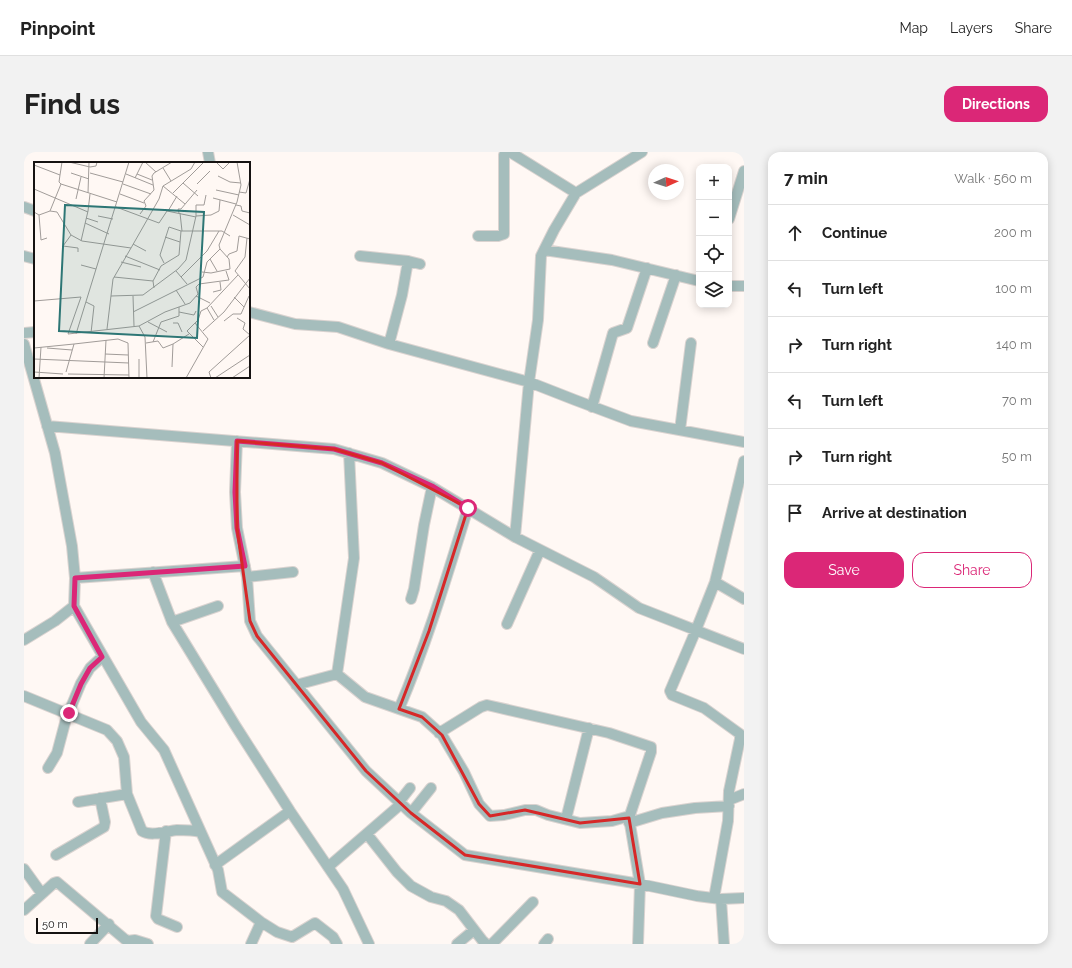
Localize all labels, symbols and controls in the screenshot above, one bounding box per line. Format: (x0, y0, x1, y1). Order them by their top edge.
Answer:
text: Pinpoint (20, 17, 95, 39)
text: Map (900, 20, 928, 36)
text: Layers (950, 20, 993, 36)
text: Share (1015, 20, 1052, 36)
button: Directions (944, 86, 1048, 122)
text: Find us (24, 88, 120, 121)
inset map (34, 162, 250, 378)
north arrow (648, 164, 684, 200)
map controls (696, 164, 732, 308)
button: + (696, 164, 732, 200)
text: 7 min (784, 168, 828, 188)
text: Walk · 560 m (954, 171, 1032, 186)
button: − (696, 200, 732, 236)
icon: ahead (784, 222, 806, 244)
text: Continue (822, 224, 887, 242)
text: 200 m (994, 225, 1032, 240)
button: locate (696, 236, 732, 272)
button: layers (696, 272, 732, 308)
icon: left (784, 278, 806, 300)
text: Turn left (822, 280, 883, 298)
text: 100 m (995, 281, 1032, 296)
icon: right (784, 334, 806, 356)
text: Turn right (822, 336, 892, 354)
text: 140 m (996, 337, 1032, 352)
icon: left (784, 390, 806, 412)
text: Turn left (822, 392, 883, 410)
text: 70 m (1002, 393, 1032, 408)
icon: right (784, 446, 806, 468)
text: Turn right (822, 448, 892, 466)
text: 50 m (1002, 449, 1032, 464)
route start (459, 499, 477, 517)
icon: arrive (784, 502, 806, 524)
text: Arrive at destination (822, 504, 967, 522)
button: Save (784, 552, 904, 588)
button: Share (912, 552, 1032, 588)
route end (60, 704, 78, 722)
scale bar (36, 916, 98, 935)
text: 50 m (42, 918, 68, 931)

